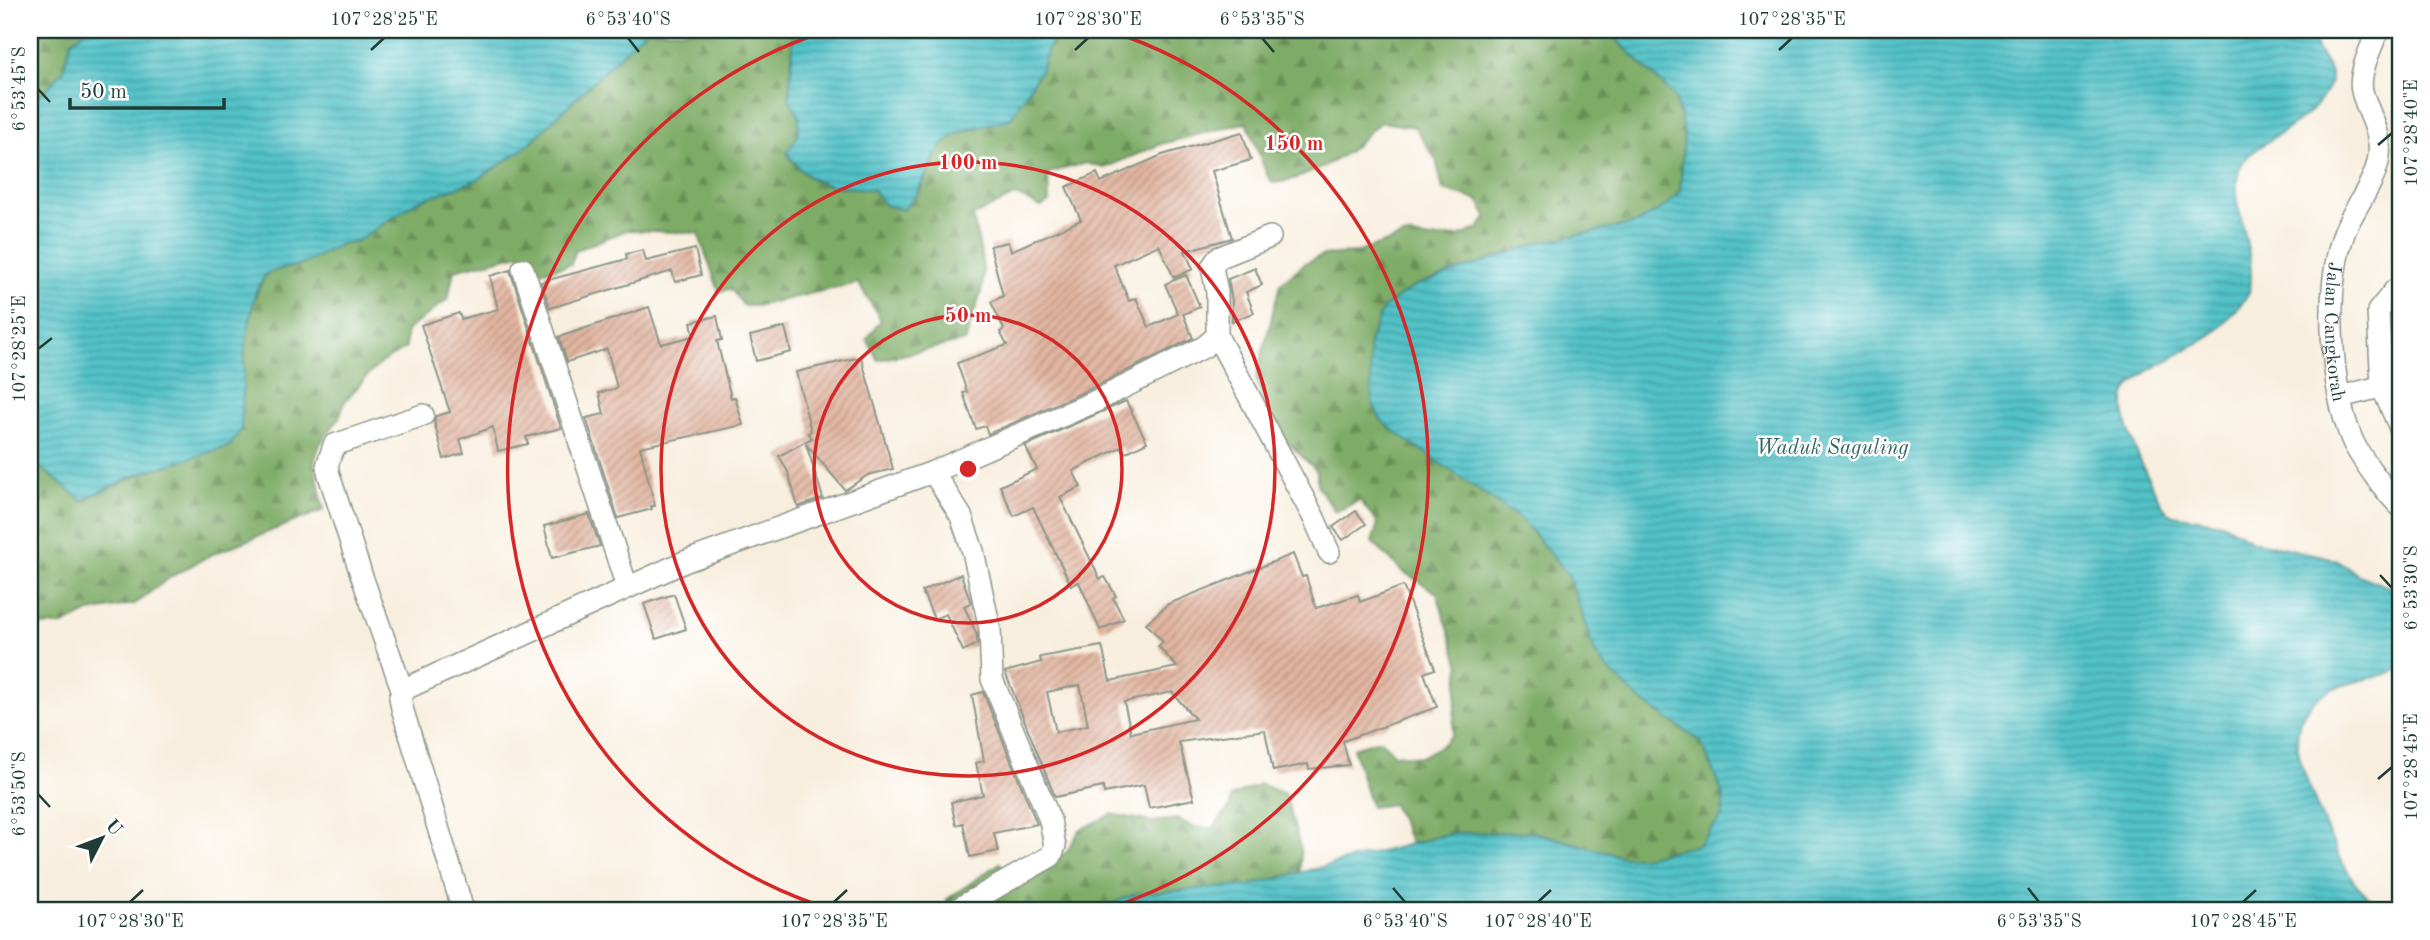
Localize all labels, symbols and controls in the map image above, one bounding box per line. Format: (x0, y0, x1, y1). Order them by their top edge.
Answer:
text: 107°28'25"E (330, 11, 438, 29)
text: 6°53'40"S (585, 11, 671, 29)
text: 107°28'30"E (1034, 11, 1142, 29)
text: 6°53'35"S (1219, 11, 1305, 29)
text: 107°28'35"E (1738, 11, 1846, 29)
text: 6°53'45"S (11, 46, 29, 132)
scale bar (70, 66, 224, 110)
text: 107°28'40"E (2403, 79, 2421, 187)
text: 50 m (80, 82, 127, 103)
text: 150 m (1264, 134, 1324, 155)
text: 100 m (938, 153, 998, 174)
street label: Jalan Cangkorah (2320, 260, 2347, 403)
text: 107°28'25"E (11, 295, 29, 403)
text: 50 m (944, 306, 992, 327)
water label: Waduk Saguling (1755, 438, 1909, 459)
centre of rings (956, 457, 980, 481)
text: 6°53'30"S (2403, 545, 2421, 631)
text: 107°28'45"E (2403, 713, 2421, 821)
text: 6°53'50"S (11, 751, 29, 837)
north arrow (66, 804, 136, 874)
text: U (101, 816, 125, 840)
text: 107°28'30"E (76, 913, 184, 931)
text: 107°28'35"E (780, 913, 888, 931)
text: 6°53'40"S (1362, 913, 1448, 931)
text: 107°28'40"E (1484, 913, 1592, 931)
text: 6°53'35"S (1996, 913, 2082, 931)
text: 107°28'45"E (2189, 913, 2297, 931)

